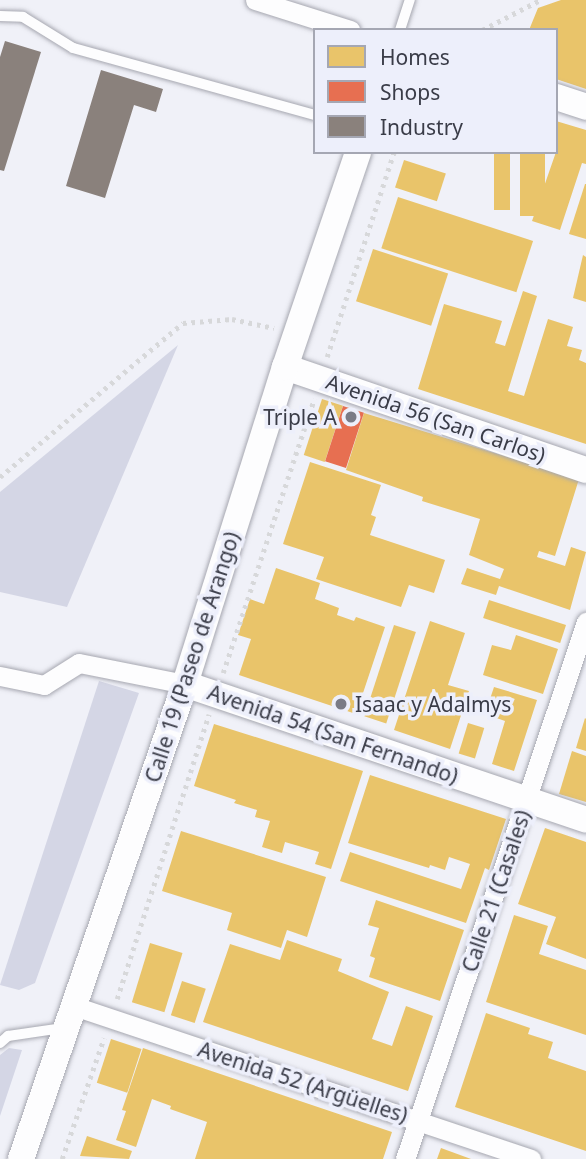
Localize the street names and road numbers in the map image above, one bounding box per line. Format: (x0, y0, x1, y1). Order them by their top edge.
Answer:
street label: Avenida 56 (San Carlos) (323, 369, 549, 467)
street label: Calle 19 (Paseo de Arango) (140, 528, 244, 786)
street label: Avenida 54 (San Fernando) (205, 679, 461, 789)
street label: Calle 21 (Casales) (456, 807, 536, 975)
street label: Avenida 52 (Argüelles) (195, 1036, 411, 1128)

